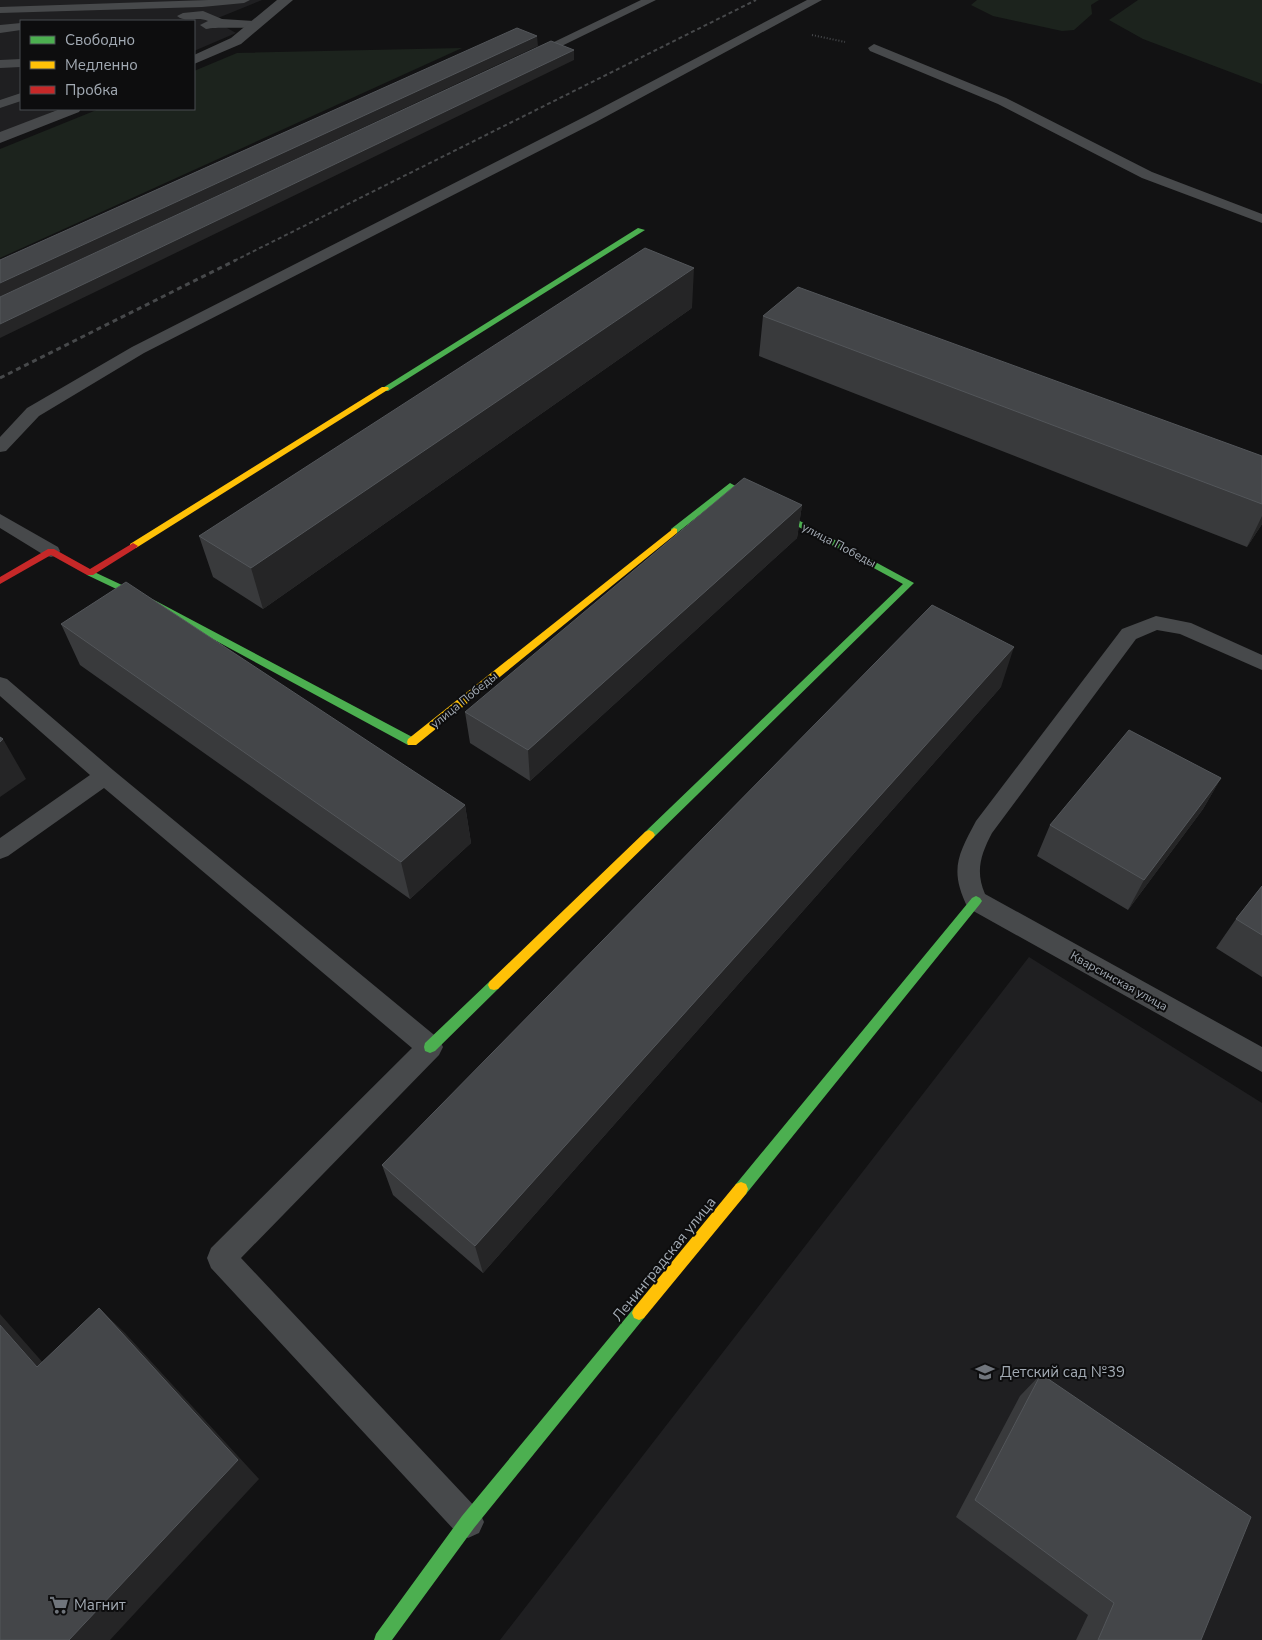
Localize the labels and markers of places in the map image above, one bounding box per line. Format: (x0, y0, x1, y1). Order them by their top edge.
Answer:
school or university icon: Детский сад №39 (974, 1361, 996, 1383)
place label: Детский сад №39 (1000, 1362, 1125, 1382)
supermarket icon: Магнит (48, 1594, 70, 1616)
place label: Магнит (74, 1595, 126, 1615)

